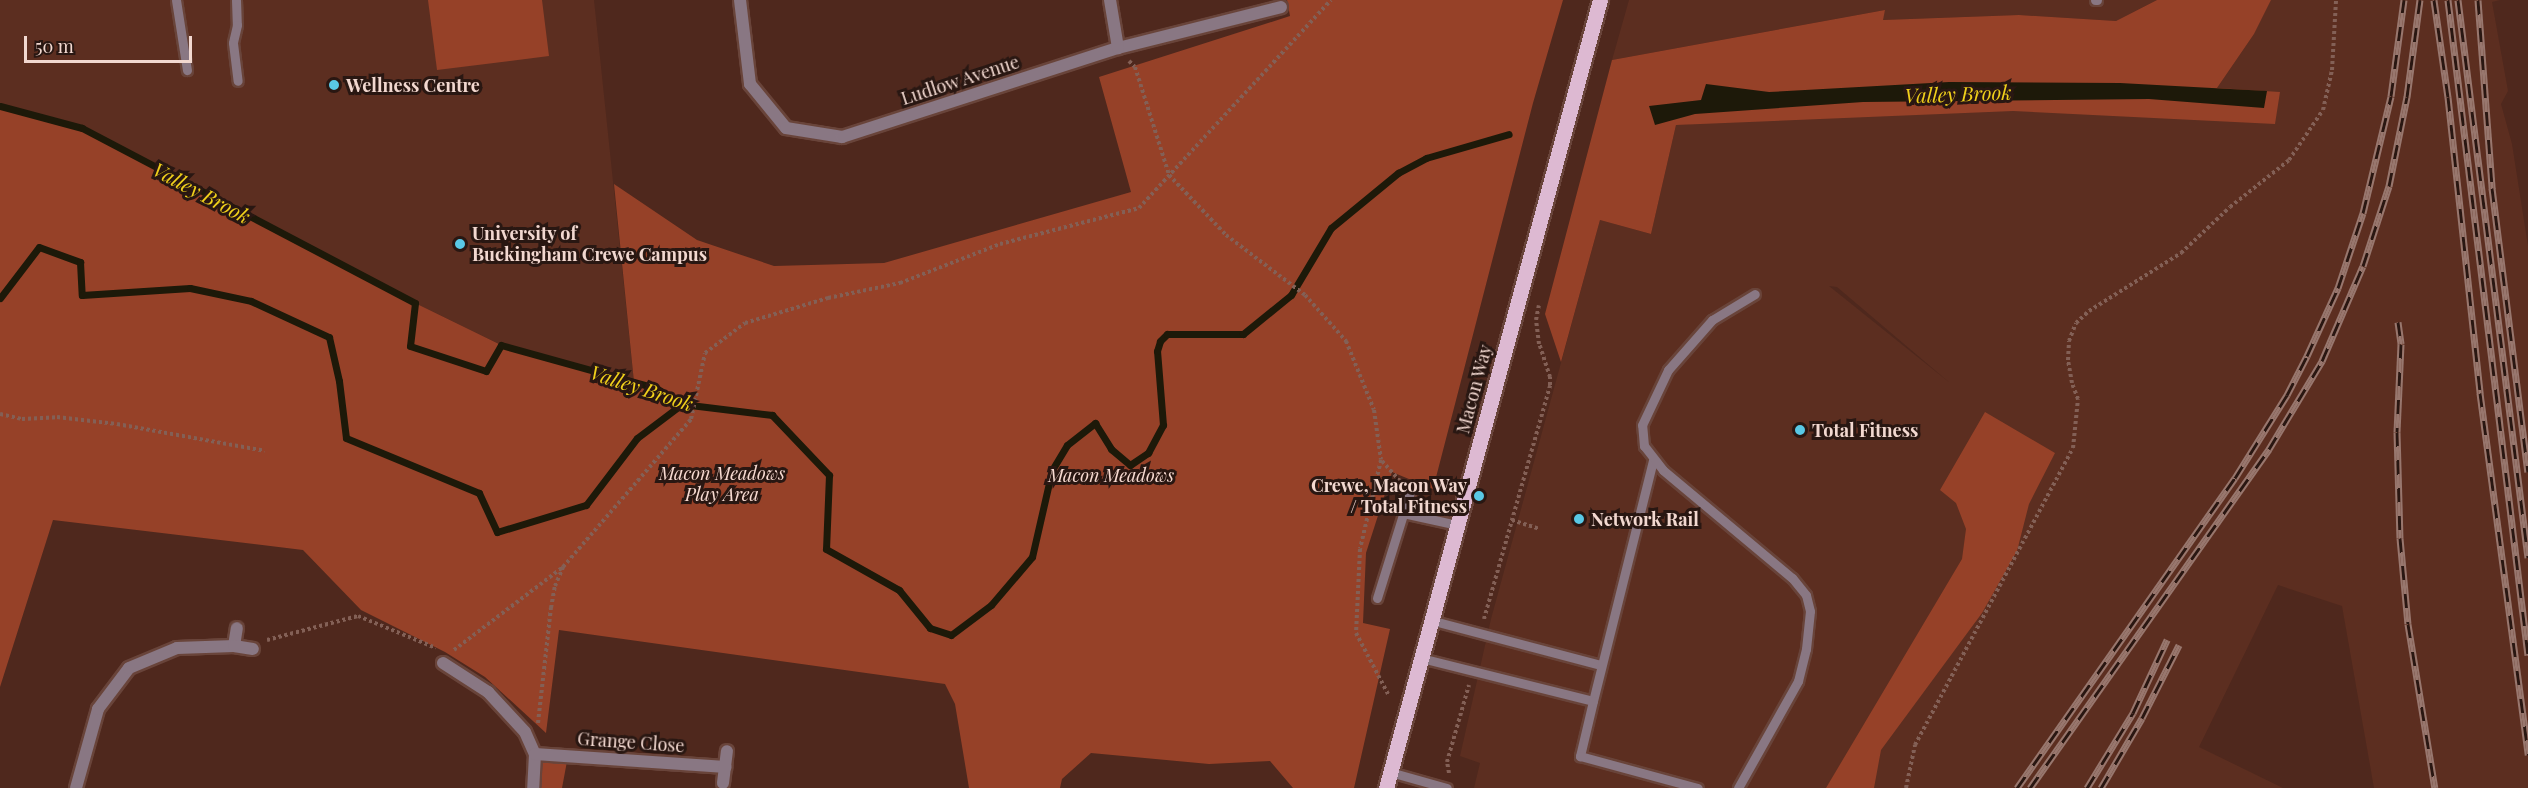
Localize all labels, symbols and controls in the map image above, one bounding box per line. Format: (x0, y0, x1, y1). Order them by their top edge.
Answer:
scale bar (27, 24, 195, 62)
text: 50 m (35, 34, 74, 58)
street label: Ludlow Avenue (898, 51, 1022, 109)
place label: Wellness Centre (346, 74, 480, 96)
marker: Wellness Centre (327, 78, 341, 92)
water label: Valley Brook (1904, 79, 2012, 107)
water label: Valley Brook (149, 156, 255, 228)
place label: University of Buckingham Crewe Campus (472, 223, 707, 266)
marker: University of Buckingham Crewe Campus (453, 237, 467, 251)
street label: Macon Way (1452, 342, 1496, 436)
water label: Valley Brook (587, 359, 697, 415)
place label: Total Fitness (1812, 419, 1918, 441)
marker: Total Fitness (1793, 423, 1807, 437)
park label: Macon Meadows Play Area (659, 463, 785, 506)
park label: Macon Meadows (1048, 464, 1174, 486)
place label: Crewe, Macon Way / Total Fitness (1310, 475, 1467, 518)
marker: Crewe, Macon Way / Total Fitness (1472, 489, 1486, 503)
place label: Network Rail (1591, 508, 1699, 530)
marker: Network Rail (1572, 512, 1586, 526)
street label: Grange Close (577, 727, 685, 757)

